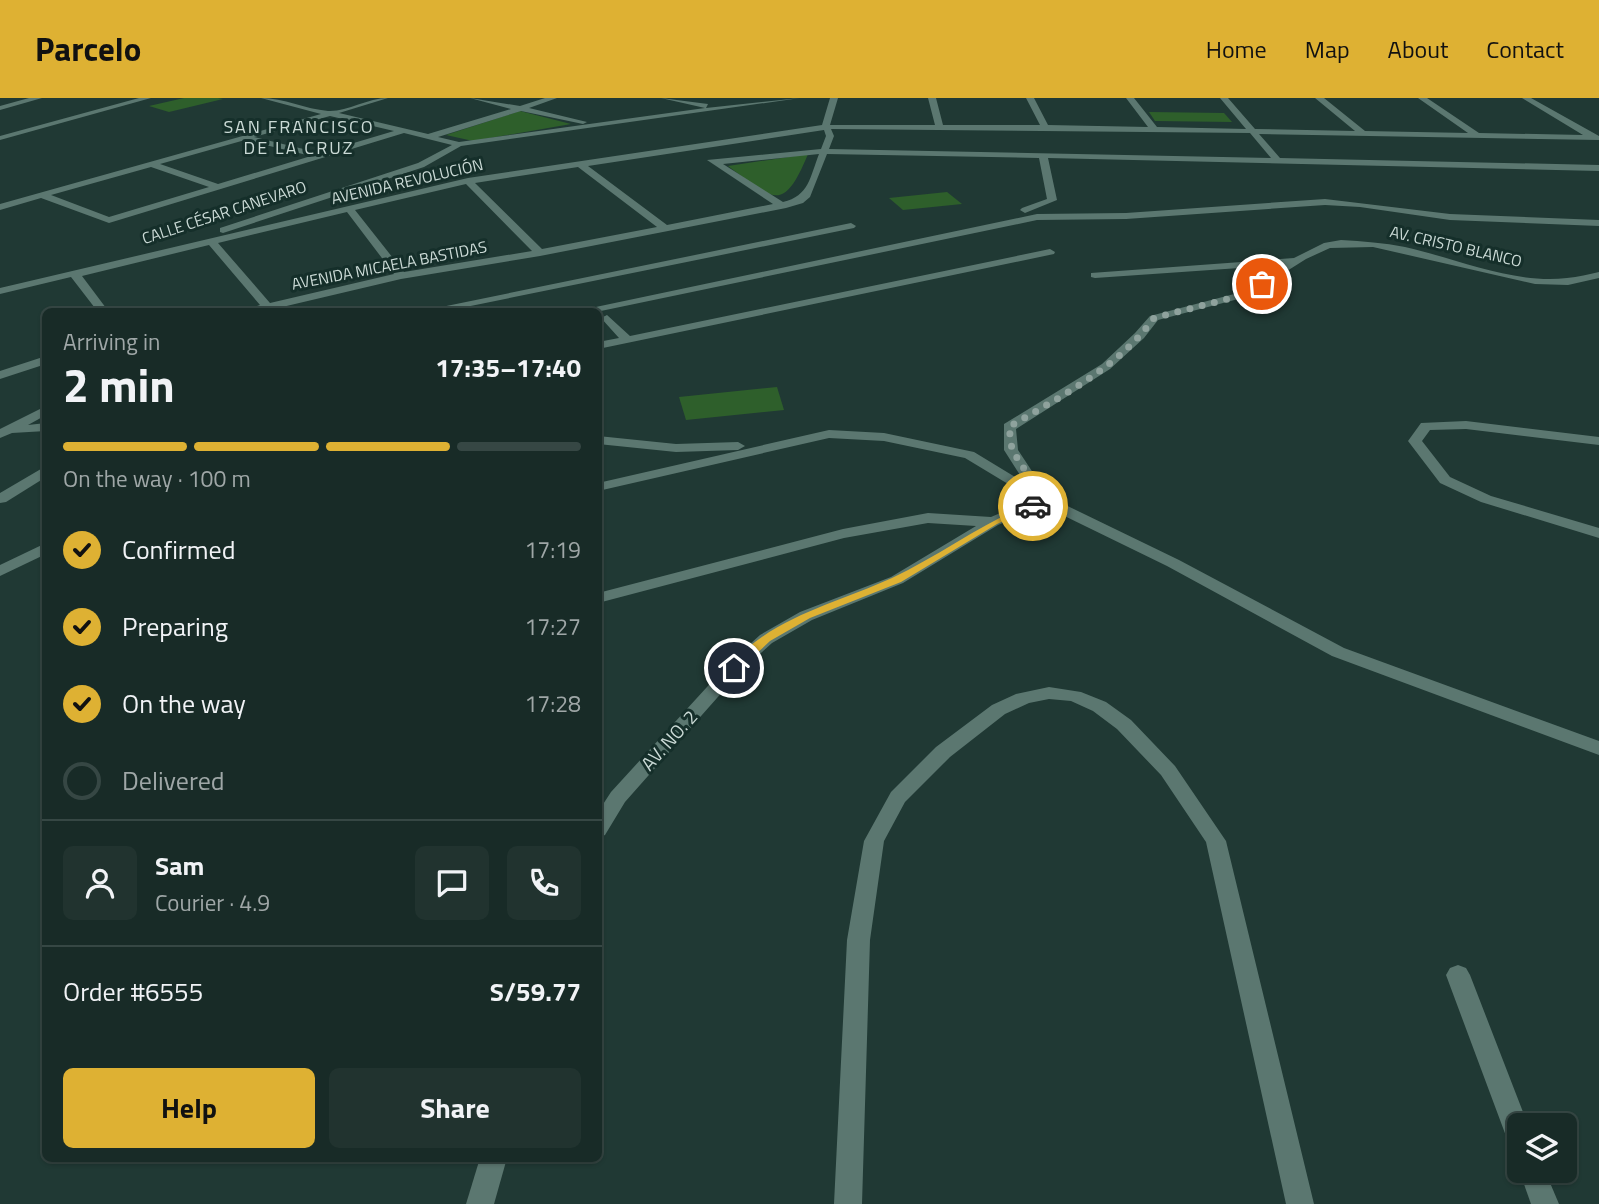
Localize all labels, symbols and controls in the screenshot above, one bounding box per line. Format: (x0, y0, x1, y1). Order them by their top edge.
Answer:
text: Parcelo (35, 24, 141, 74)
text: Home (1206, 31, 1267, 67)
text: Map (1305, 31, 1350, 67)
text: About (1388, 31, 1448, 67)
text: Contact (1486, 31, 1564, 67)
district label: SAN FRANCISCO DE LA CRUZ (223, 113, 375, 161)
street label: AVENIDA REVOLUCIÓN (329, 152, 485, 210)
street label: CALLE CÉSAR CANEVARO (139, 174, 309, 250)
street label: AV. CRISTO BLANCO (1388, 219, 1524, 273)
street label: AVENIDA MICAELA BASTIDAS (289, 234, 489, 296)
pin (1232, 254, 1292, 314)
icon: bag (1243, 265, 1281, 303)
text: Arriving in (63, 324, 160, 359)
text: 17:35–17:40 (435, 348, 581, 387)
text: 2 min (63, 350, 175, 420)
text: On the way · 100 m (63, 461, 251, 496)
courier (998, 471, 1068, 541)
icon: car (1014, 487, 1052, 525)
text: Confirmed (122, 530, 236, 569)
icon: check (63, 531, 101, 569)
text: 17:19 (524, 532, 581, 567)
text: Preparing (122, 607, 228, 646)
icon: check (63, 608, 101, 646)
text: 17:27 (524, 609, 581, 644)
pin (704, 638, 764, 698)
icon: home (715, 649, 753, 687)
text: On the way (122, 684, 246, 723)
icon: check (63, 685, 101, 723)
text: 17:28 (524, 686, 581, 721)
street label: AV. NO. 2 (633, 703, 704, 777)
text: Delivered (122, 761, 225, 800)
button: person (63, 846, 137, 920)
text: Sam (155, 846, 204, 885)
button: chat (415, 846, 489, 920)
button: phone (507, 846, 581, 920)
text: Courier · 4.9 (155, 885, 270, 920)
text: Order #6555 (63, 972, 203, 1011)
text: S/59.77 (490, 972, 581, 1011)
button: Help (63, 1068, 315, 1148)
button: Share (329, 1068, 581, 1148)
map controls (1507, 1113, 1577, 1183)
button: layers (1507, 1113, 1577, 1183)

